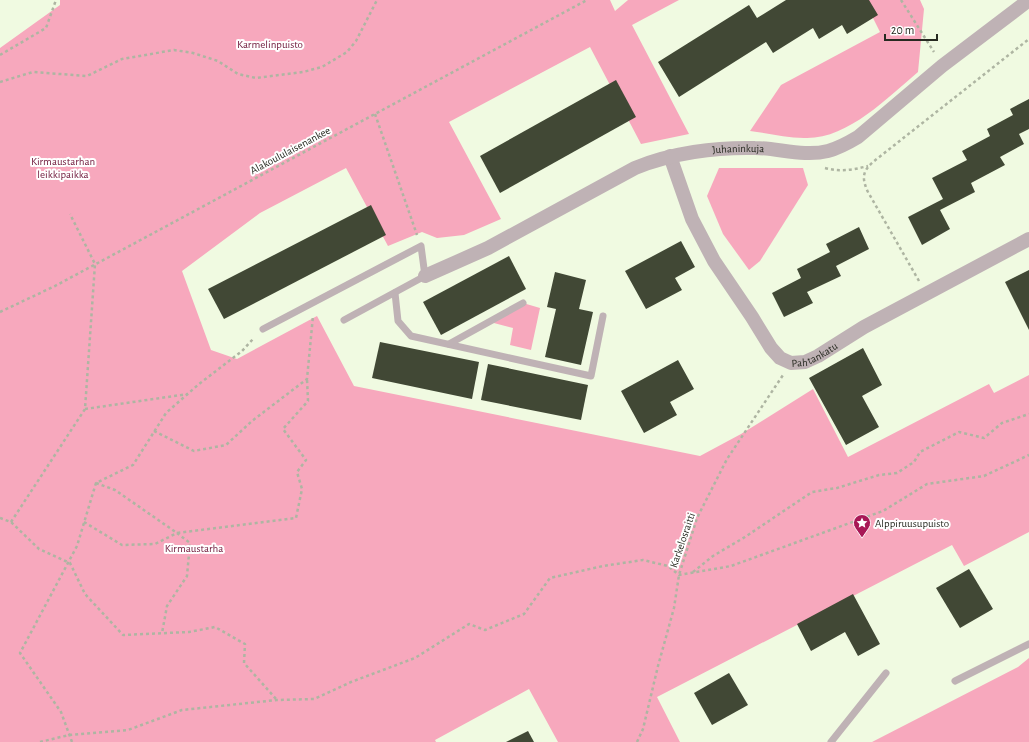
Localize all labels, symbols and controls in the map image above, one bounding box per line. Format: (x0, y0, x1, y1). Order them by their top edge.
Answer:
scale bar (885, 16, 937, 42)
text: 20 m (891, 24, 914, 36)
park label: Karmelinpuisto (237, 39, 303, 50)
street label: Alakoululaisenankee (248, 125, 332, 176)
street label: Juhaninkuja (712, 143, 765, 156)
park label: Kirmaustarhan leikkipaikka (31, 156, 95, 180)
street label: Pahtankatu (791, 340, 840, 369)
street label: Karkelosraitti (668, 511, 697, 569)
place icon: Alppiruusupuisto (852, 513, 872, 538)
place label: Alppiruusupuisto (875, 518, 949, 529)
park label: Kirmaustarha (165, 543, 223, 554)

